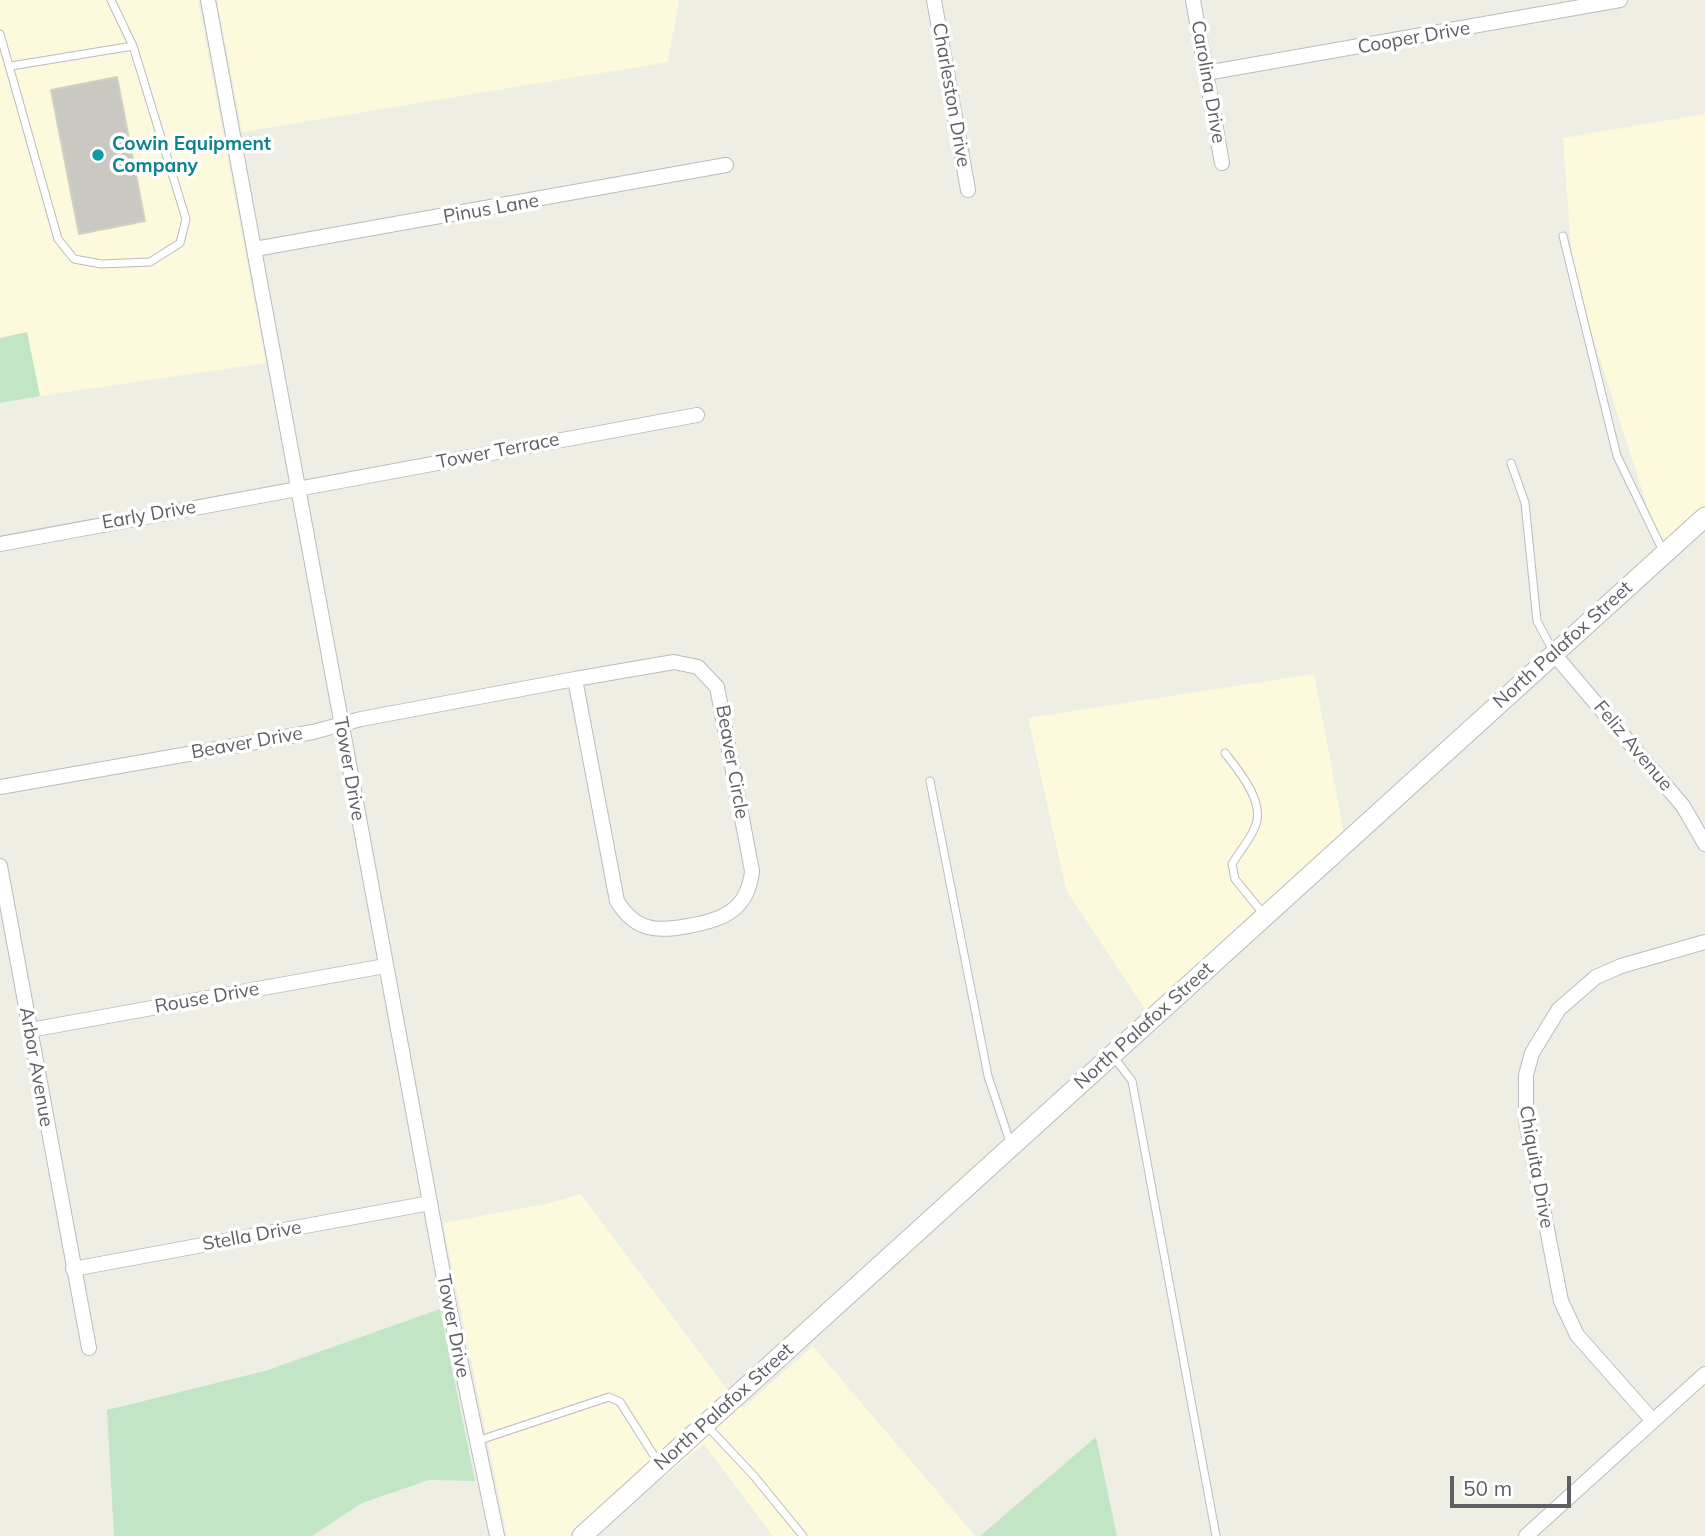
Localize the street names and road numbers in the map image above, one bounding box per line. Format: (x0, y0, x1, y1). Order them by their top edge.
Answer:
street label: Cooper Drive (1356, 17, 1472, 59)
street label: Carolina Drive (1186, 19, 1230, 145)
street label: Charleston Drive (927, 21, 975, 169)
street label: Pinus Lane (441, 189, 541, 229)
street label: Tower Terrace (435, 428, 561, 474)
street label: Early Drive (100, 496, 198, 534)
street label: North Palafox Street (1489, 577, 1637, 713)
street label: Feliz Avenue (1589, 696, 1677, 796)
street label: Beaver Circle (711, 703, 753, 821)
street label: Tower Drive (329, 715, 369, 823)
street label: Beaver Drive (190, 722, 304, 764)
street label: North Palafox Street (1070, 958, 1218, 1094)
street label: Rouse Drive (153, 978, 261, 1018)
street label: Arbor Avenue (14, 1005, 58, 1129)
street label: Chiquita Drive (1514, 1104, 1558, 1230)
street label: Stella Drive (201, 1216, 303, 1256)
street label: Tower Drive (432, 1272, 474, 1380)
street label: North Palafox Street (650, 1339, 798, 1475)

